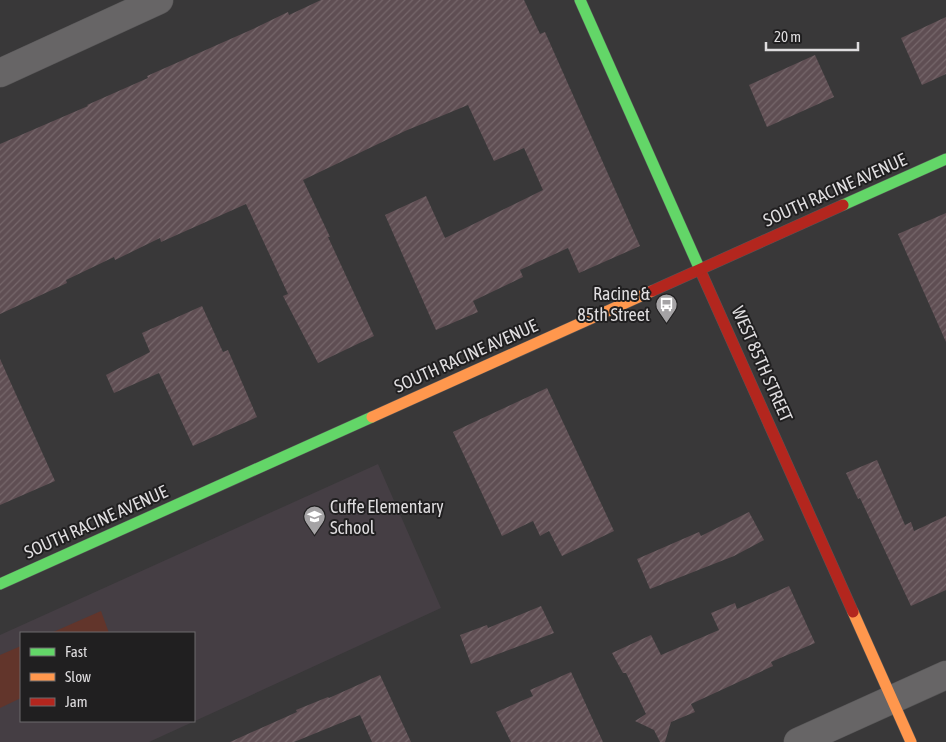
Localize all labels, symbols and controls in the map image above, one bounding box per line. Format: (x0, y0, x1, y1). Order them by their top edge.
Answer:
scale bar (766, 20, 858, 52)
text: 20 m (774, 28, 801, 45)
street label: SOUTH RACINE AVENUE (760, 148, 910, 231)
place label: Racine & 85th Street (577, 283, 651, 325)
bus stop icon: Racine & 85th Street (654, 292, 678, 323)
street label: WEST 85TH STREET (728, 303, 797, 425)
street label: SOUTH RACINE AVENUE (391, 314, 541, 397)
street label: SOUTH RACINE AVENUE (21, 480, 171, 563)
place label: Cuffe Elementary School (330, 496, 444, 538)
school or university icon: Cuffe Elementary School (302, 505, 326, 536)
legend (20, 632, 195, 722)
text: Fast (65, 643, 87, 660)
text: Slow (65, 668, 91, 685)
text: Jam (65, 693, 88, 710)

